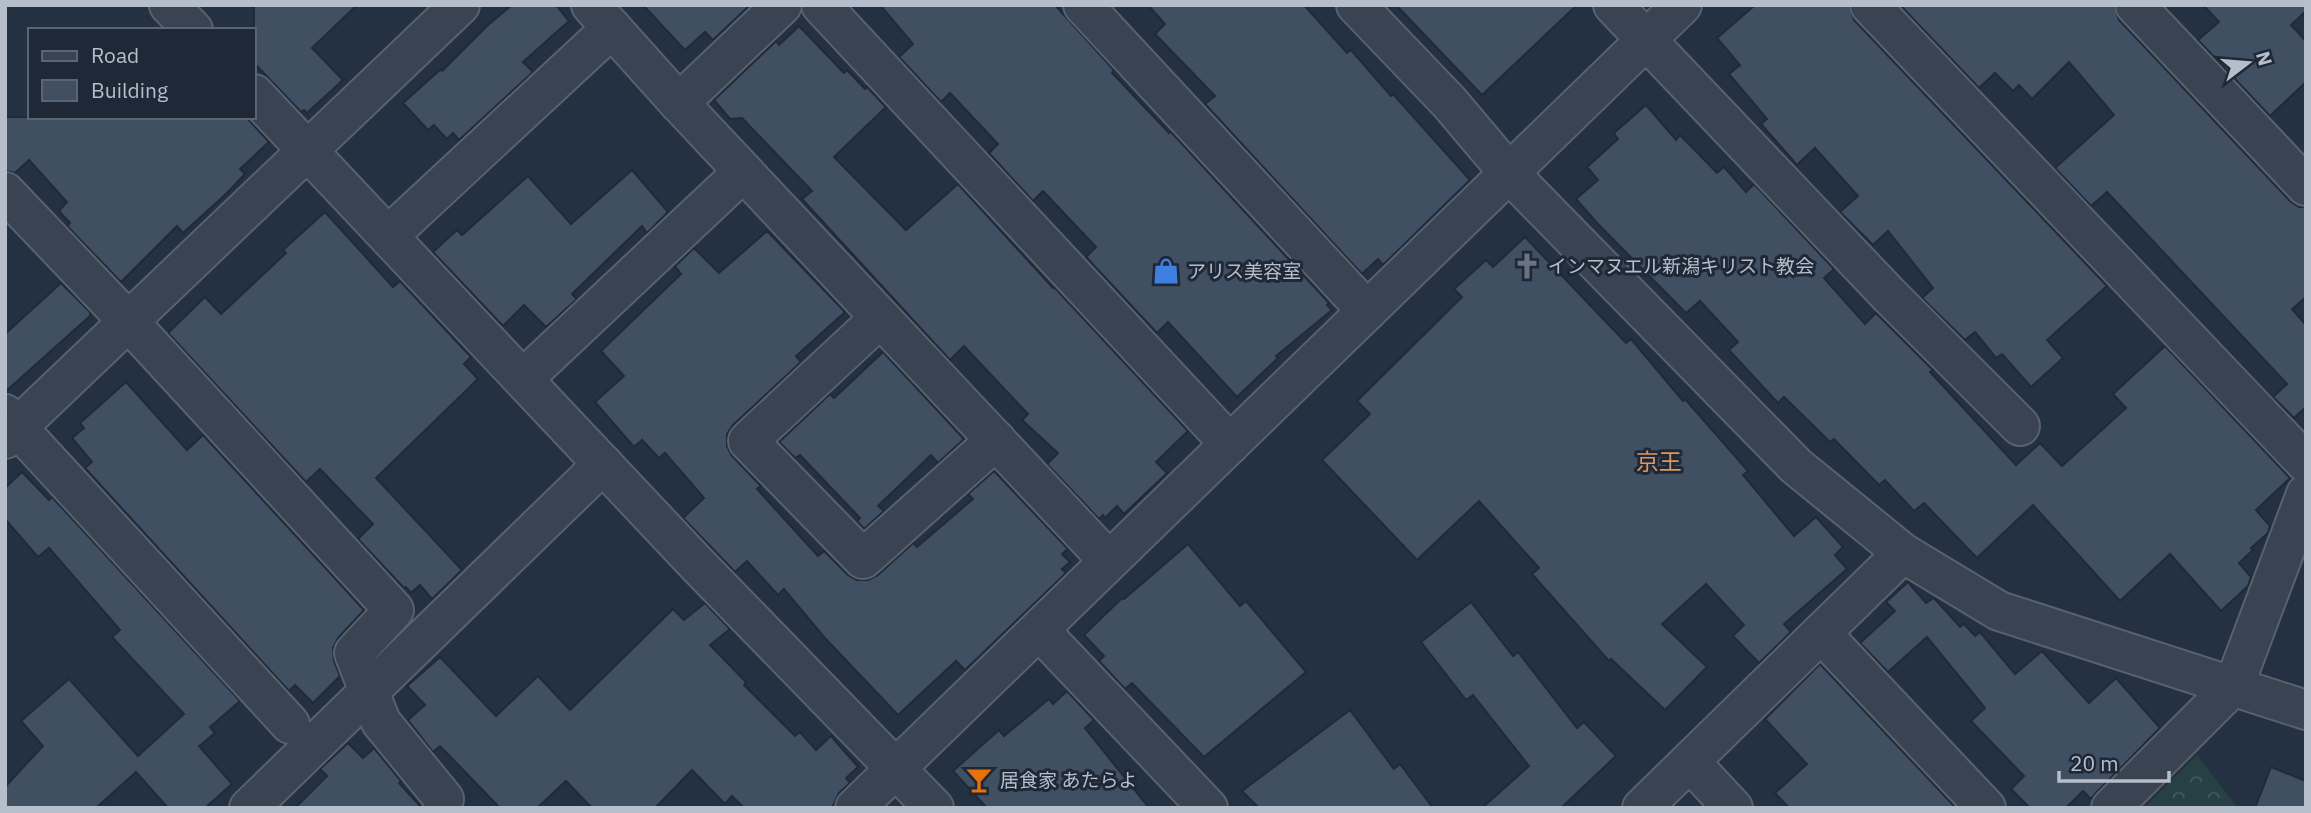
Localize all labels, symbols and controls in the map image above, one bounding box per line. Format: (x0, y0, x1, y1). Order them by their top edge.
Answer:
legend (28, 28, 256, 119)
north arrow (2213, 28, 2283, 98)
text: Road (91, 41, 139, 69)
text: N (2251, 48, 2278, 68)
text: Building (91, 76, 168, 104)
church icon: インマヌエル新潟キリスト教会 (1512, 251, 1542, 281)
place label: インマヌエル新潟キリスト教会 (1548, 254, 1814, 278)
shop icon: アリス美容室 (1151, 256, 1181, 286)
place label: アリス美容室 (1187, 259, 1301, 283)
district label: 京王 (1636, 446, 1682, 476)
scale bar (2059, 740, 2169, 784)
text: 20 m (2070, 749, 2119, 777)
bar icon: 居食家 あたらよ (964, 765, 994, 795)
place label: 居食家 あたらよ (1000, 768, 1138, 792)

